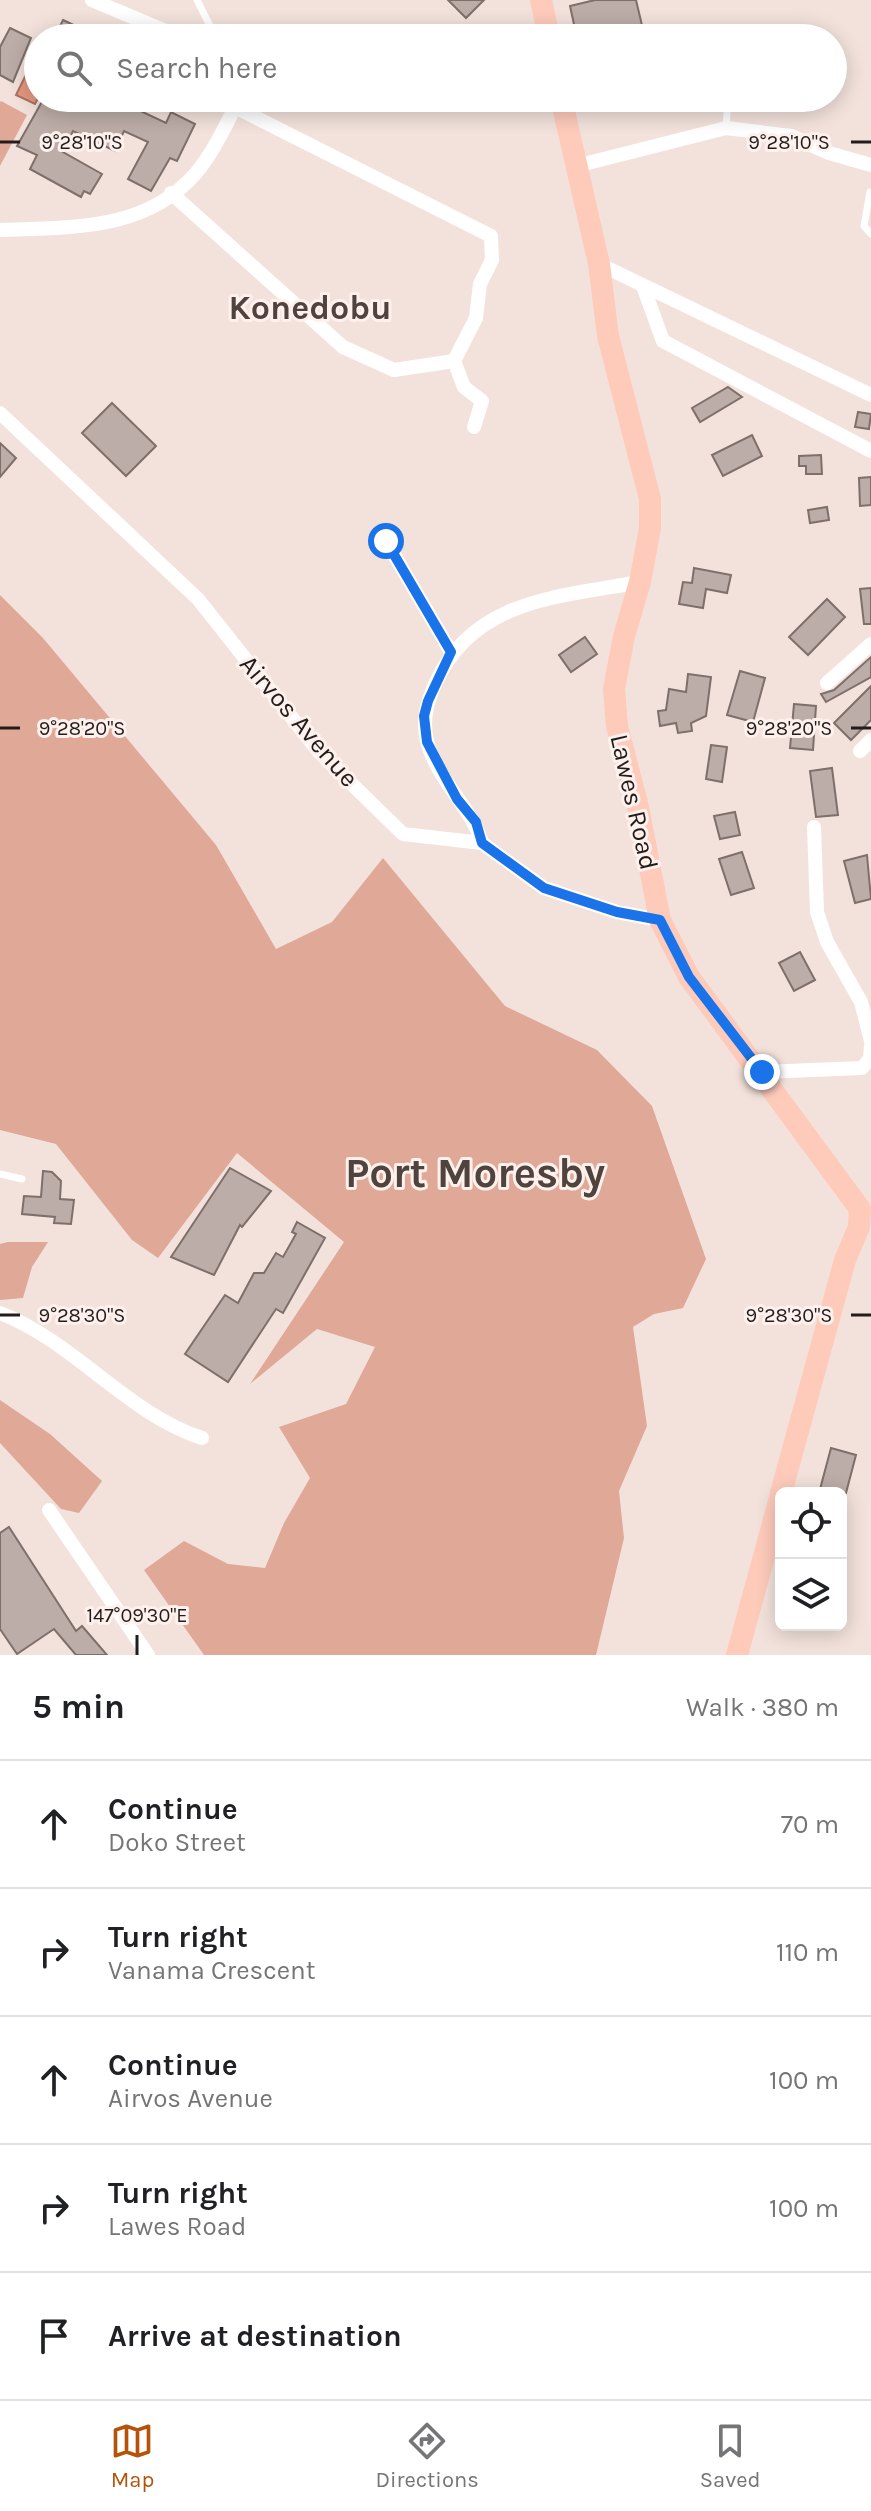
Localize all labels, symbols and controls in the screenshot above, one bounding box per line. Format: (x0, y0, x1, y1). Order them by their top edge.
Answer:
search box (24, 24, 847, 112)
icon: search (52, 46, 96, 90)
text: Search here (116, 50, 277, 86)
text: 9°28'10"S (41, 131, 123, 154)
text: 9°28'10"S (748, 131, 830, 154)
district label: Konedobu (229, 288, 392, 328)
route start (368, 523, 404, 559)
street label: Airvos Avenue (233, 649, 365, 793)
text: 9°28'20"S (39, 717, 125, 740)
text: 9°28'20"S (746, 717, 832, 740)
street label: Lawes Road (603, 731, 665, 873)
route end (744, 1054, 780, 1090)
district label: Port Moresby (345, 1148, 605, 1198)
text: 9°28'30"S (39, 1304, 125, 1327)
text: 9°28'30"S (746, 1304, 832, 1327)
map controls (775, 1487, 847, 1631)
button: locate (775, 1487, 847, 1559)
button: layers (775, 1559, 847, 1631)
text: 147°09'30"E (86, 1604, 188, 1627)
text: 5 min (32, 1687, 125, 1727)
text: Walk · 380 m (686, 1692, 839, 1723)
text: Continue (108, 1791, 238, 1827)
icon: ahead (32, 1802, 76, 1846)
text: 70 m (781, 1809, 839, 1840)
text: Doko Street (108, 1827, 246, 1858)
text: Turn right (108, 1919, 248, 1955)
icon: right (32, 1930, 76, 1974)
text: 110 m (776, 1937, 839, 1968)
text: Vanama Crescent (108, 1955, 316, 1986)
text: Continue (108, 2047, 238, 2083)
icon: ahead (32, 2058, 76, 2102)
text: 100 m (769, 2065, 839, 2096)
text: Airvos Avenue (108, 2083, 273, 2114)
text: Turn right (108, 2175, 248, 2211)
icon: right (32, 2186, 76, 2230)
text: 100 m (769, 2193, 839, 2224)
text: Lawes Road (108, 2211, 246, 2242)
icon: arrive (32, 2314, 76, 2358)
text: Arrive at destination (108, 2318, 402, 2354)
tab: Map (110, 2419, 154, 2493)
tab: Directions (375, 2419, 479, 2493)
tab: Saved (700, 2419, 761, 2493)

